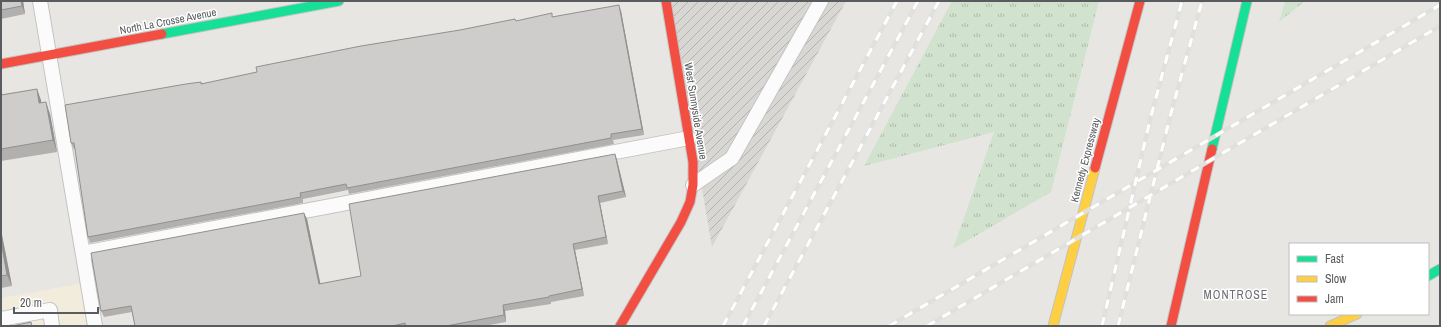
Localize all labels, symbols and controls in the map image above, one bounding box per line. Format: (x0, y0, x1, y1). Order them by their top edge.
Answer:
street label: North La Crosse Avenue (119, 5, 217, 37)
street label: West Sunnyside Avenue (681, 62, 711, 160)
street label: Kennedy Expressway (1067, 116, 1103, 204)
legend (1289, 243, 1429, 315)
text: Fast (1325, 251, 1344, 267)
text: Slow (1325, 271, 1347, 287)
district label: MONTROSE (1204, 287, 1268, 303)
scale bar (14, 289, 98, 315)
text: Jam (1325, 291, 1344, 307)
text: 20 m (20, 295, 42, 311)

